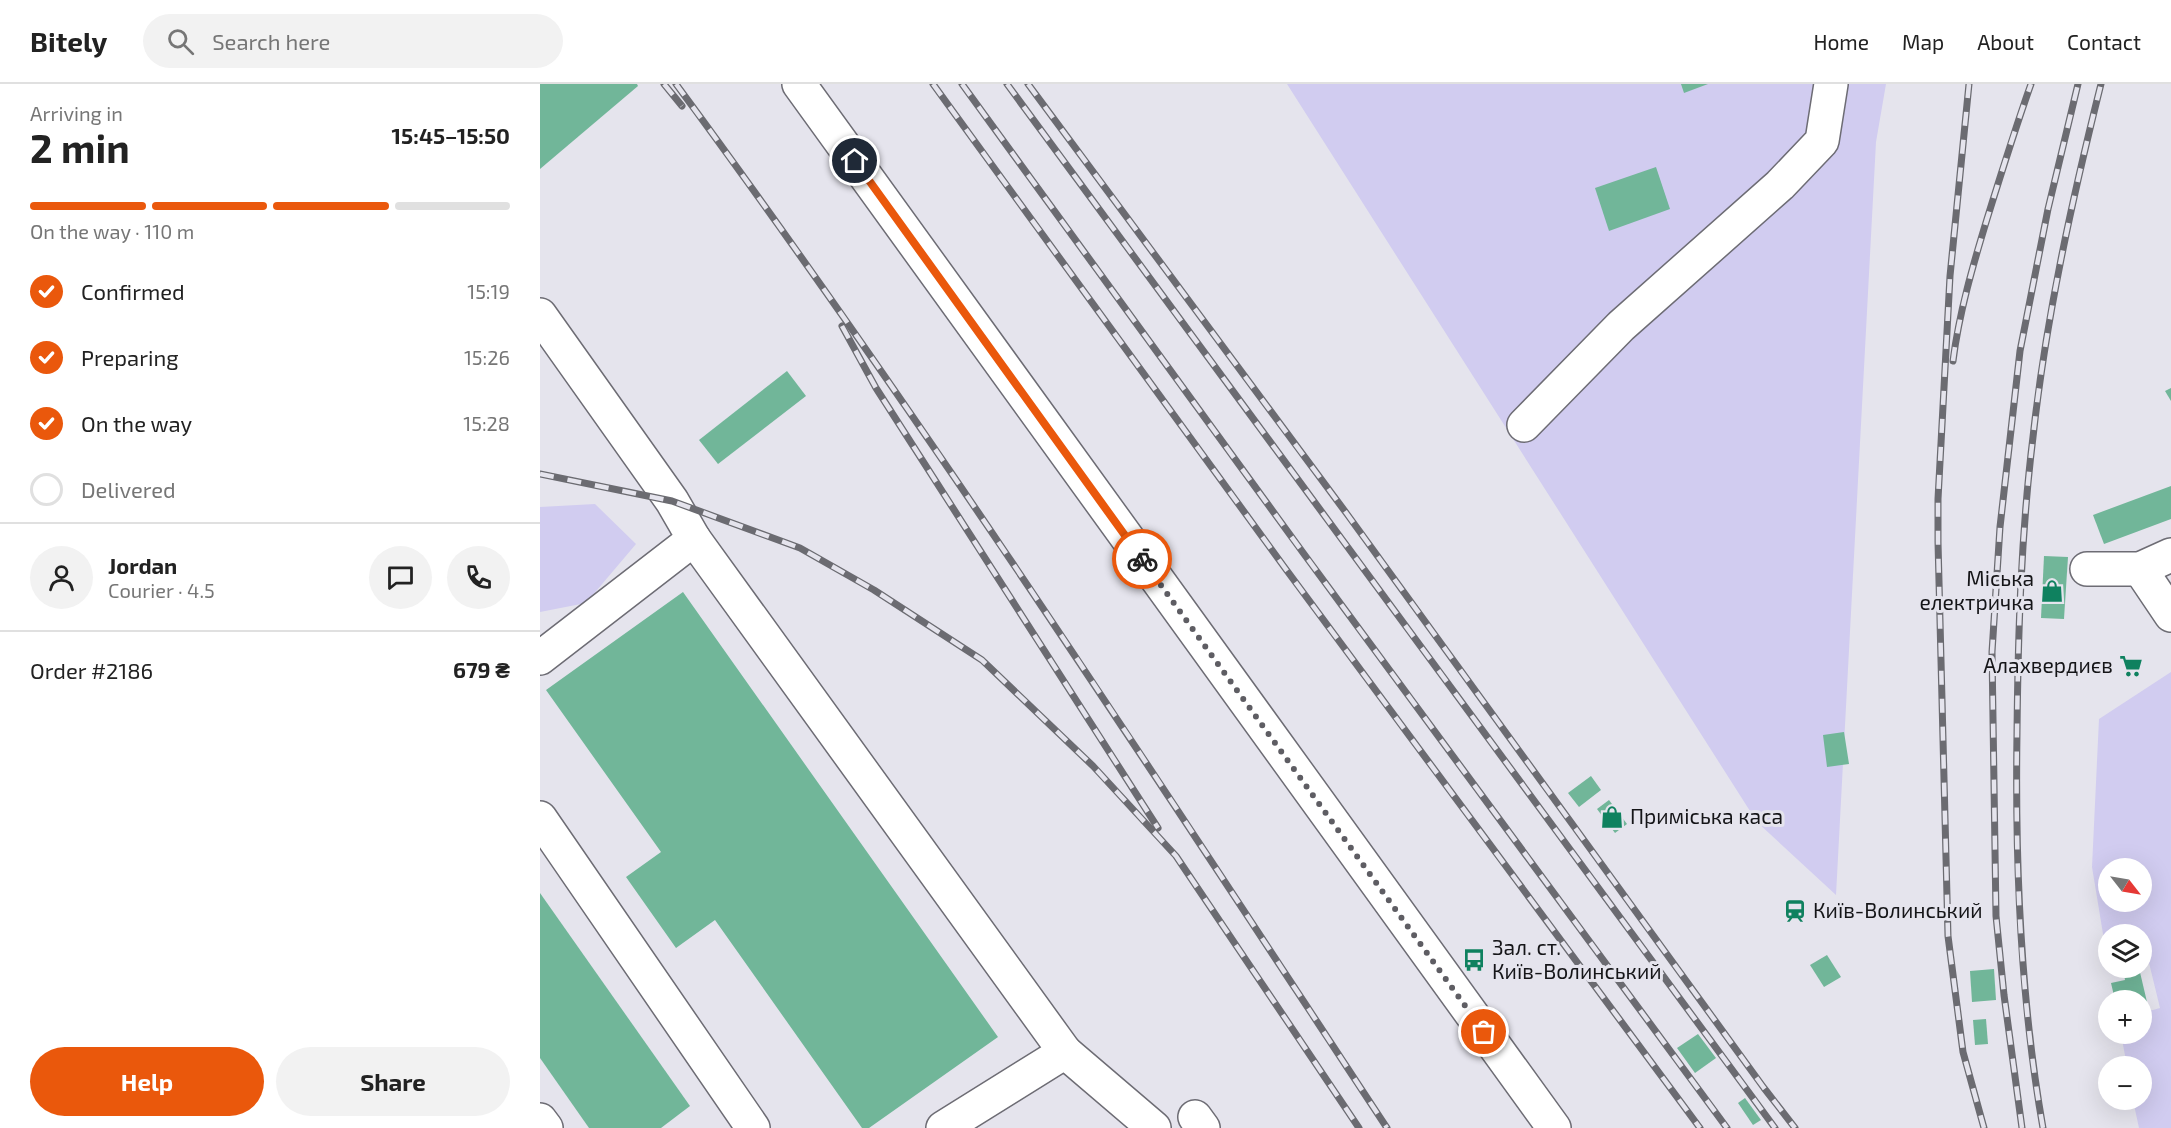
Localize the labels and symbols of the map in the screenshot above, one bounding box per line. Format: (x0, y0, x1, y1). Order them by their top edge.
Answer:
pin (829, 135, 880, 186)
courier (1112, 529, 1172, 589)
place label: Міська електричка (1919, 565, 2034, 614)
shop icon: Міська електричка (2039, 578, 2065, 604)
place label: Алахвердиєв (1983, 652, 2113, 677)
supermarket icon: Алахвердиєв (2118, 653, 2144, 679)
place label: Приміська каса (1630, 803, 1783, 828)
shop icon: Приміська каса (1599, 804, 1625, 830)
north arrow (2098, 858, 2152, 912)
place label: Київ-Волинський (1813, 897, 1983, 922)
station icon: Київ-Волинський (1782, 898, 1808, 924)
place label: Зал. ст. Київ-Волинський (1492, 934, 1662, 983)
bus stop icon: Зал. ст. Київ-Волинський (1461, 947, 1487, 973)
pin (1458, 1006, 1509, 1057)

